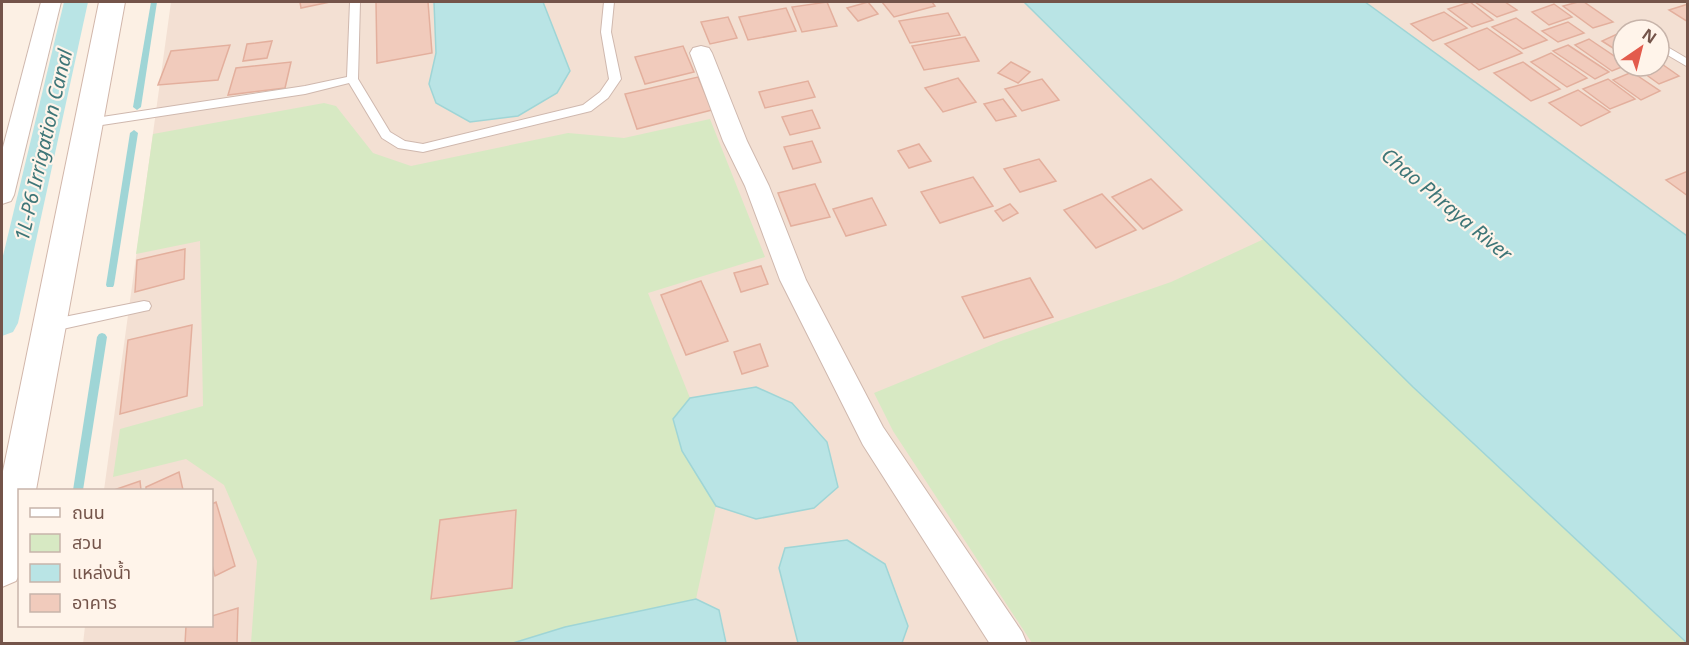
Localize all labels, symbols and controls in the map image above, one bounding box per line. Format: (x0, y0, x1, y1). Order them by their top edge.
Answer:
north arrow (1611, 18, 1671, 78)
text: N (1638, 23, 1661, 48)
water label: 1L-P6 Irrigation Canal (8, 46, 78, 244)
water label: Chao Phraya River (1376, 141, 1519, 267)
legend (18, 489, 213, 627)
text: ถนน (72, 500, 105, 524)
text: สวน (72, 530, 102, 554)
text: แหล่งน้ำ (72, 560, 131, 584)
text: อาคาร (72, 590, 117, 614)

